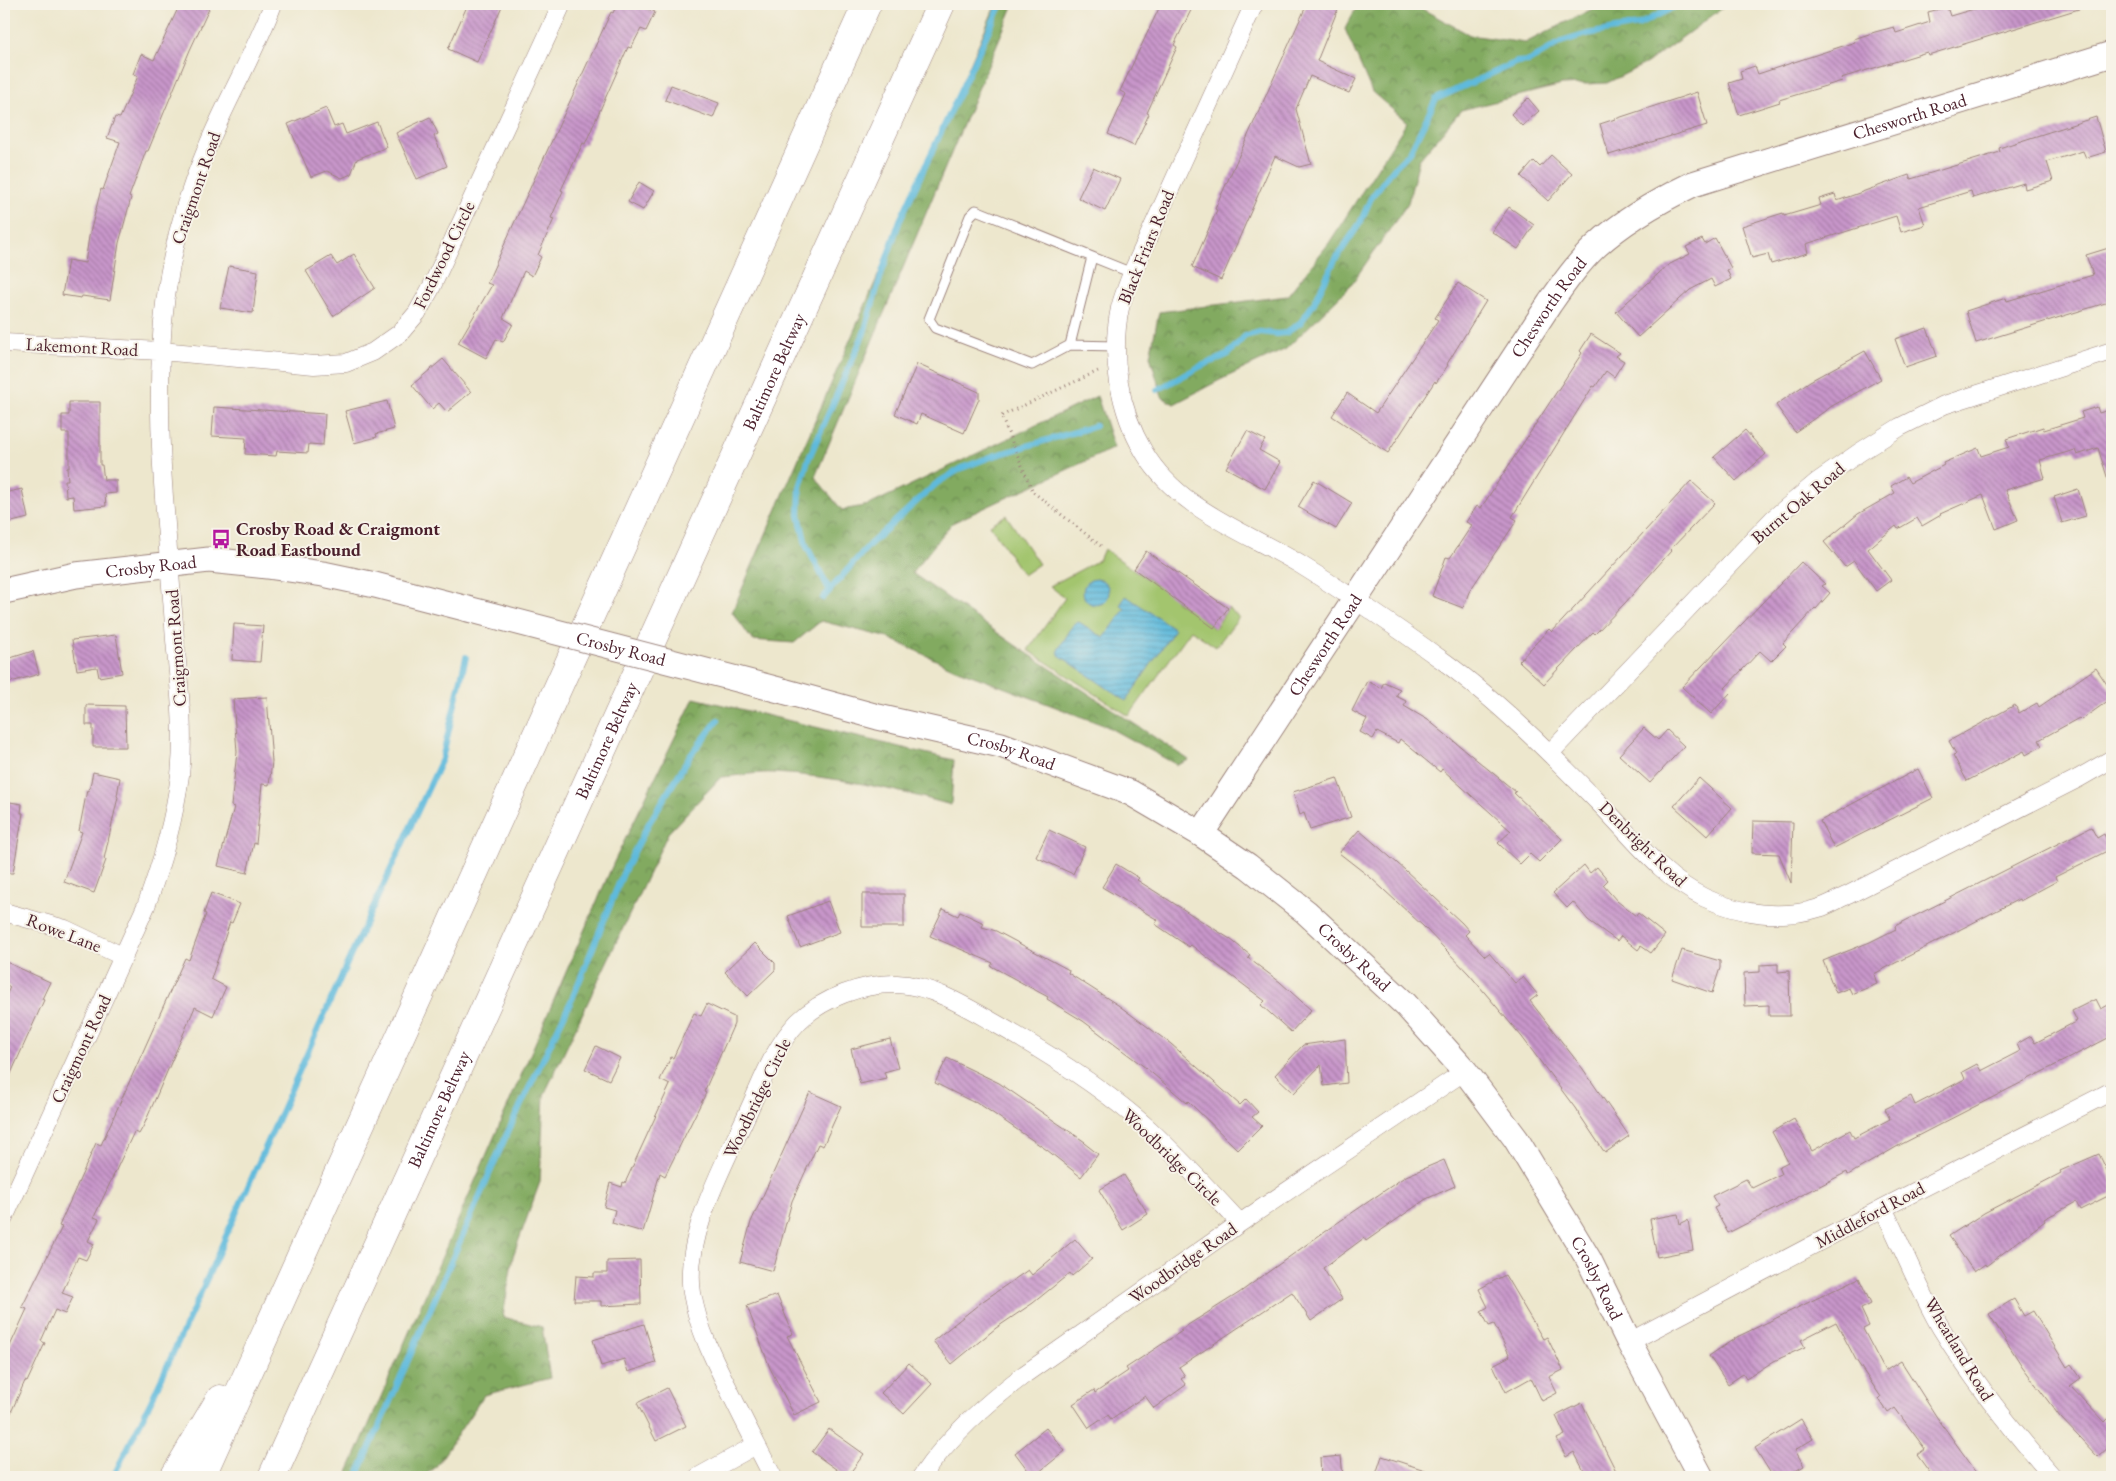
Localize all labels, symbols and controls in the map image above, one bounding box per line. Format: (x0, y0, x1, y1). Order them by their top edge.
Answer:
street label: Chesworth Road (1850, 88, 1970, 145)
street label: Craigmont Road (166, 128, 226, 247)
street label: Black Friars Road (1112, 185, 1179, 307)
street label: Fordwood Circle (408, 197, 480, 312)
street label: Chesworth Road (1505, 251, 1592, 362)
street label: Baltimore Beltway (737, 309, 810, 434)
street label: Lakemont Road (25, 332, 140, 361)
street label: Burnt Oak Road (1746, 456, 1850, 549)
place label: Crosby Road & Craigmont Road Eastbound (236, 517, 440, 561)
bus stop icon: Crosby Road & Craigmont Road Eastbound (210, 528, 232, 550)
street label: Crosby Road (104, 549, 198, 583)
street label: Craigmont Road (160, 588, 191, 707)
street label: Chesworth Road (1283, 589, 1367, 700)
street label: Crosby Road (574, 626, 669, 671)
street label: Baltimore Beltway (569, 678, 643, 802)
street label: Crosby Road (965, 726, 1060, 775)
street label: Denbright Road (1594, 796, 1693, 892)
street label: Rowe Lane (24, 908, 105, 957)
street label: Crosby Road (1313, 917, 1397, 997)
street label: Craigmont Road (45, 990, 116, 1107)
street label: Woodbridge Circle (718, 1034, 796, 1162)
street label: Baltimore Beltway (402, 1047, 475, 1171)
street label: Woodbridge Circle (1117, 1103, 1227, 1210)
street label: Middleford Road (1811, 1176, 1929, 1253)
street label: Woodbridge Road (1124, 1216, 1242, 1308)
street label: Crosby Road (1566, 1231, 1629, 1324)
street label: Wheatland Road (1919, 1293, 2000, 1406)

